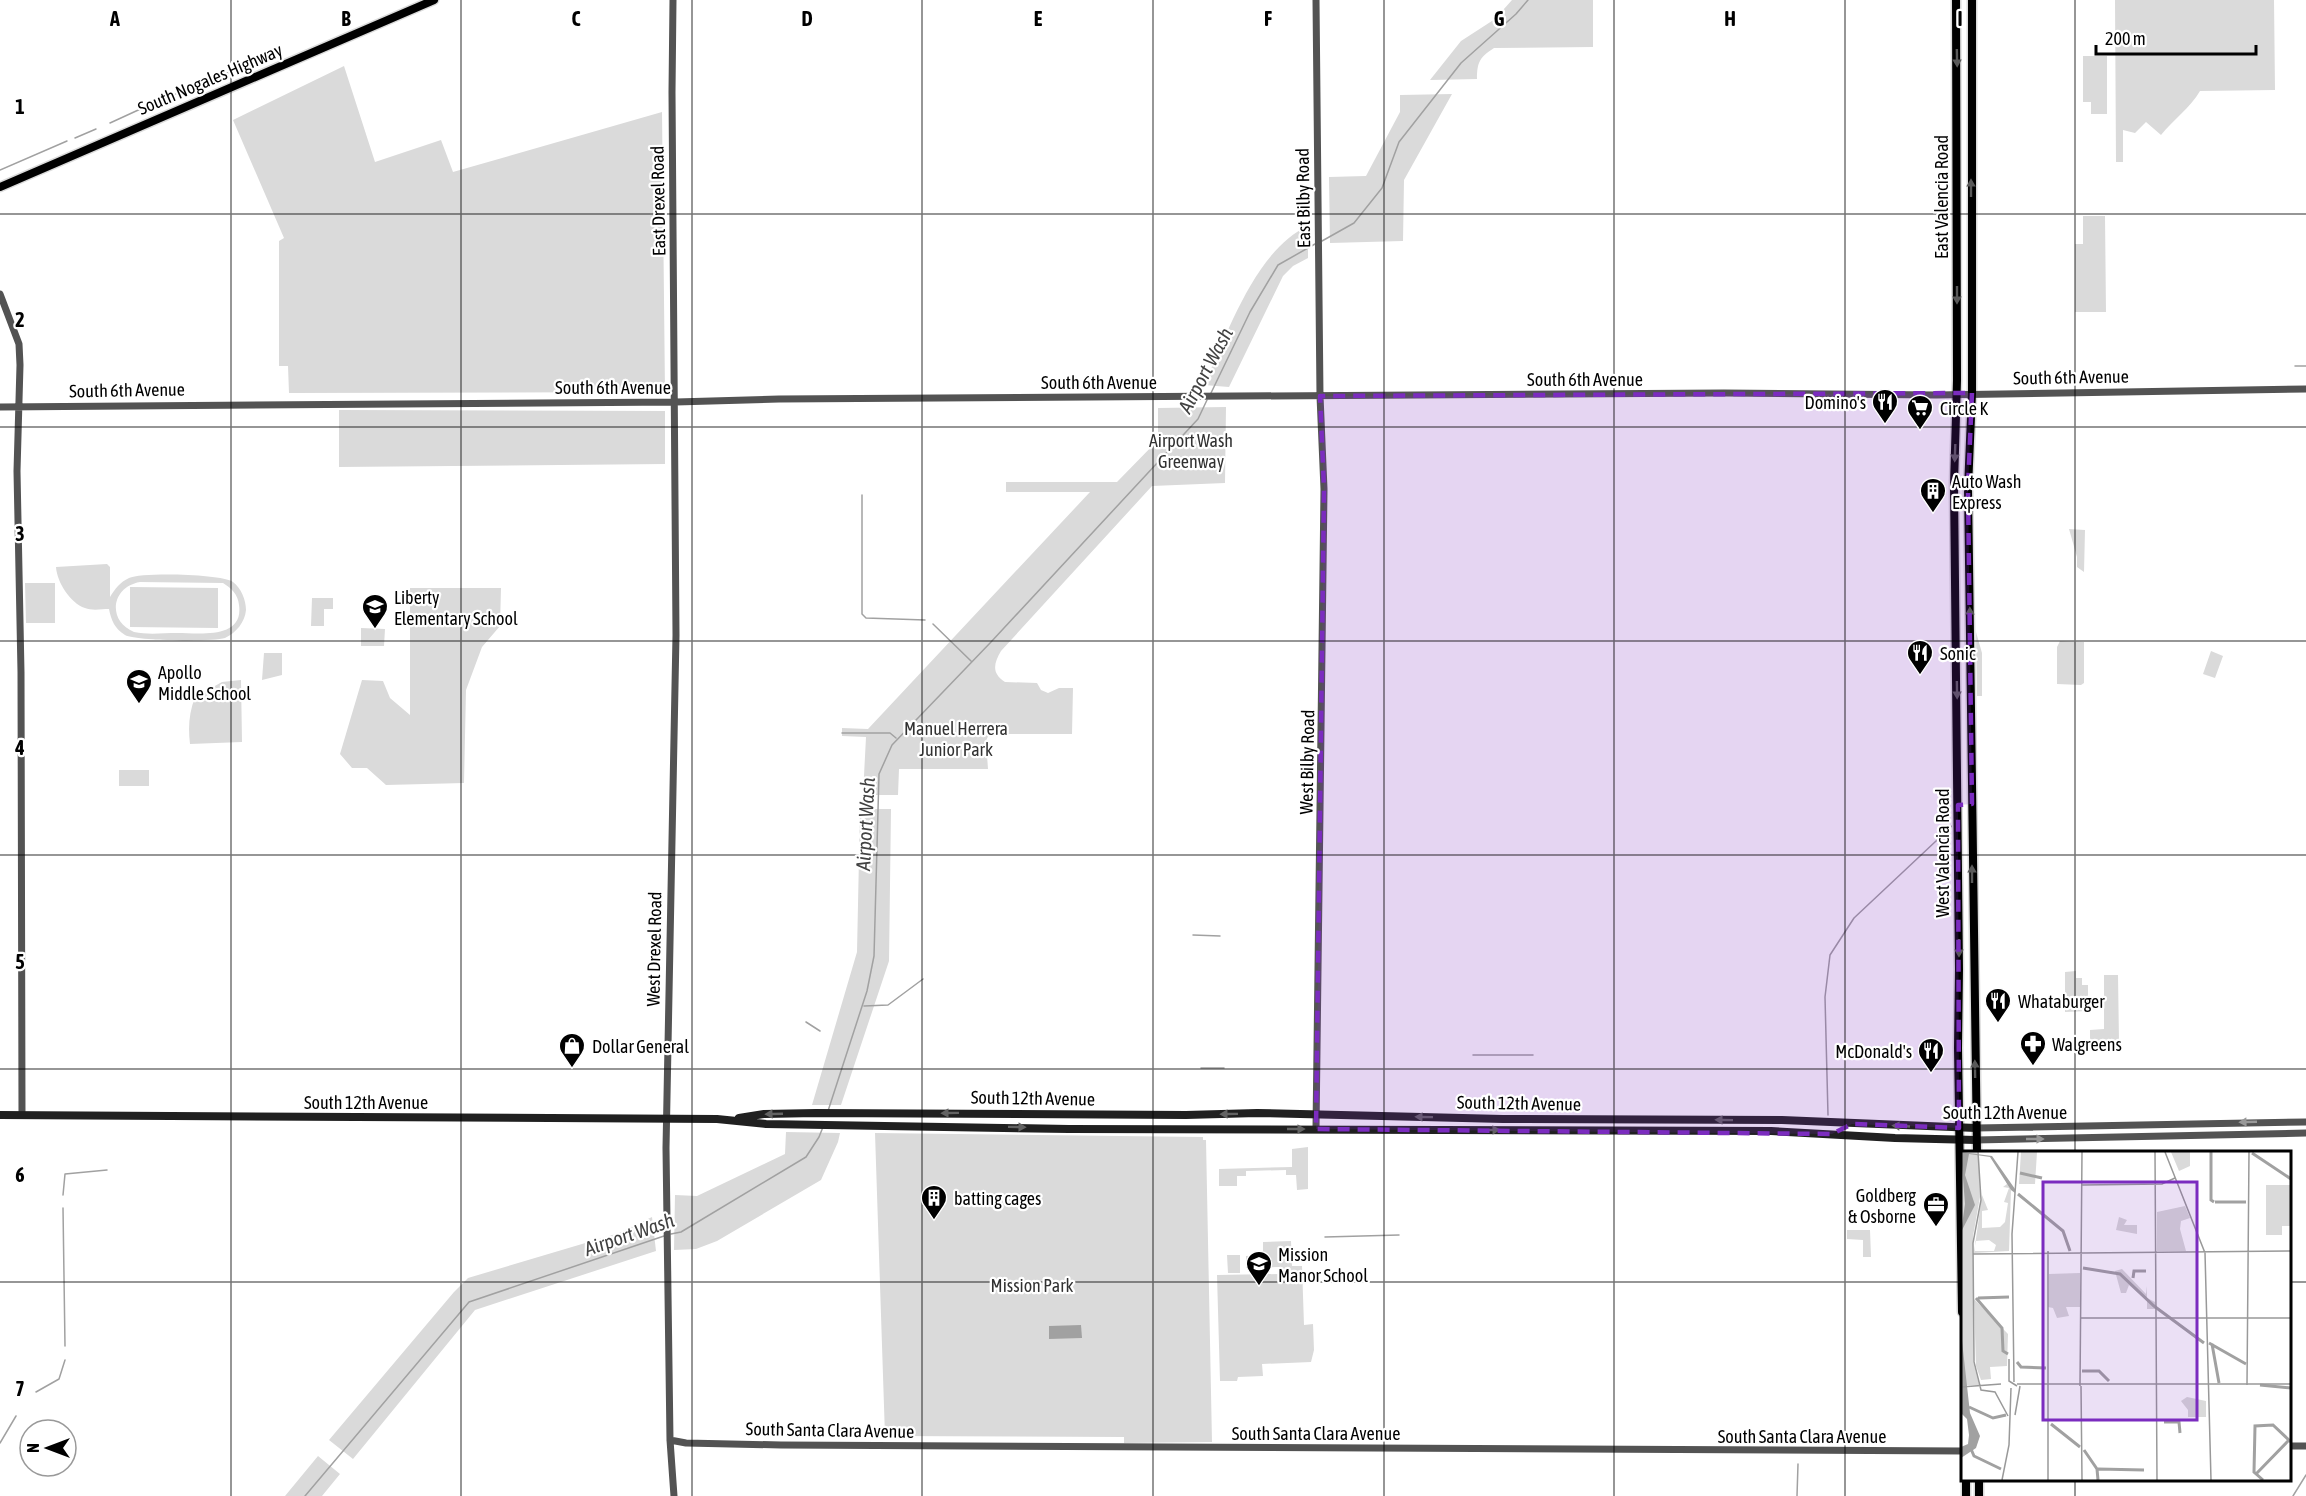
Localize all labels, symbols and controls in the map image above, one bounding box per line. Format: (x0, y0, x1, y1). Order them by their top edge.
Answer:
text: A (109, 7, 120, 30)
text: B (341, 7, 351, 30)
text: C (572, 7, 581, 30)
text: D (801, 7, 813, 30)
text: E (1034, 7, 1043, 30)
text: F (1264, 7, 1272, 30)
text: G (1494, 7, 1505, 30)
text: H (1724, 7, 1736, 30)
text: I (1957, 7, 1963, 30)
scale bar (2096, 18, 2256, 56)
text: 200 m (2105, 28, 2146, 49)
street label: South Nogales Highway (135, 39, 285, 119)
one-way arrow (1952, 49, 1962, 68)
text: 1 (15, 95, 25, 118)
street label: East Valencia Road (1931, 135, 1952, 259)
street label: East Drexel Road (647, 146, 669, 256)
street label: East Bilby Road (1292, 148, 1314, 248)
one-way arrow (1966, 178, 1976, 197)
one-way arrow (1952, 286, 1962, 305)
text: 2 (15, 308, 25, 331)
water label: Airport Wash (1172, 323, 1237, 417)
street label: South 6th Avenue (2013, 365, 2129, 389)
street label: South 6th Avenue (1527, 369, 1643, 390)
street label: South 6th Avenue (1041, 372, 1157, 393)
street label: South 6th Avenue (555, 377, 671, 398)
street label: South 6th Avenue (69, 378, 185, 402)
restaurant icon: Domino's (1870, 387, 1900, 425)
place label: Domino's (1805, 392, 1866, 413)
supermarket icon: Circle K (1905, 393, 1935, 431)
place label: Circle K (1940, 398, 1988, 419)
park label: Airport Wash Greenway (1149, 430, 1233, 472)
one-way arrow (1950, 443, 1960, 462)
place label: Auto Wash Express (1952, 471, 2021, 513)
building icon: Auto Wash Express (1918, 476, 1948, 514)
text: 3 (15, 522, 25, 545)
place label: Liberty Elementary School (394, 587, 518, 629)
school or university icon: Liberty Elementary School (360, 592, 390, 630)
one-way arrow (1965, 607, 1975, 626)
restaurant icon: Sonic (1905, 638, 1935, 676)
place label: Sonic (1940, 643, 1976, 664)
place label: Apollo Middle School (158, 662, 251, 704)
school or university icon: Apollo Middle School (124, 667, 154, 705)
one-way arrow (1952, 680, 1962, 699)
street label: West Bilby Road (1296, 709, 1318, 815)
park label: Manuel Herrera Junior Park (904, 718, 1008, 760)
text: 4 (14, 736, 25, 759)
water label: Airport Wash (851, 776, 879, 872)
street label: West Valencia Road (1932, 789, 1953, 917)
one-way arrow (1967, 865, 1977, 884)
street label: West Drexel Road (642, 891, 666, 1007)
one-way arrow (1954, 938, 1964, 957)
text: 5 (15, 950, 25, 973)
restaurant icon: Whataburger (1983, 986, 2013, 1024)
place label: Whataburger (2018, 991, 2105, 1012)
pharmacy icon: Walgreens (2018, 1029, 2048, 1067)
shop icon: Dollar General (557, 1031, 587, 1069)
place label: Walgreens (2052, 1034, 2122, 1055)
place label: Dollar General (592, 1036, 689, 1057)
restaurant icon: McDonald's (1916, 1036, 1946, 1074)
place label: McDonald's (1835, 1041, 1912, 1062)
one-way arrow (1970, 1060, 1980, 1079)
street label: South 12th Avenue (971, 1086, 1095, 1110)
street label: South 12th Avenue (1457, 1091, 1581, 1115)
street label: South 12th Avenue (304, 1092, 428, 1113)
street label: South 12th Avenue (1943, 1102, 2067, 1123)
one-way arrow (940, 1108, 959, 1117)
one-way arrow (764, 1109, 783, 1118)
one-way arrow (1219, 1109, 1238, 1118)
one-way arrow (1414, 1112, 1433, 1122)
one-way arrow (1714, 1115, 1733, 1125)
one-way arrow (2238, 1118, 2257, 1127)
one-way arrow (1007, 1122, 1026, 1132)
one-way arrow (1891, 1122, 1910, 1131)
one-way arrow (1286, 1124, 1305, 1133)
one-way arrow (1481, 1125, 1500, 1135)
one-way arrow (2025, 1134, 2044, 1144)
inset map (1961, 1151, 2291, 1481)
text: 6 (15, 1163, 25, 1186)
building icon: batting cages (919, 1183, 949, 1221)
place label: Goldberg & Osborne (1848, 1185, 1916, 1227)
place label: batting cages (954, 1188, 1041, 1209)
office icon: Goldberg & Osborne (1921, 1190, 1951, 1228)
water label: Airport Wash (580, 1208, 677, 1260)
place label: Mission Manor School (1278, 1244, 1368, 1286)
school or university icon: Mission Manor School (1244, 1249, 1274, 1287)
park label: Mission Park (991, 1275, 1073, 1296)
text: 7 (15, 1377, 25, 1400)
north arrow (18, 1418, 78, 1478)
street label: South Santa Clara Avenue (746, 1418, 914, 1442)
street label: South Santa Clara Avenue (1232, 1423, 1400, 1444)
street label: South Santa Clara Avenue (1718, 1426, 1886, 1447)
text: N (24, 1443, 42, 1453)

